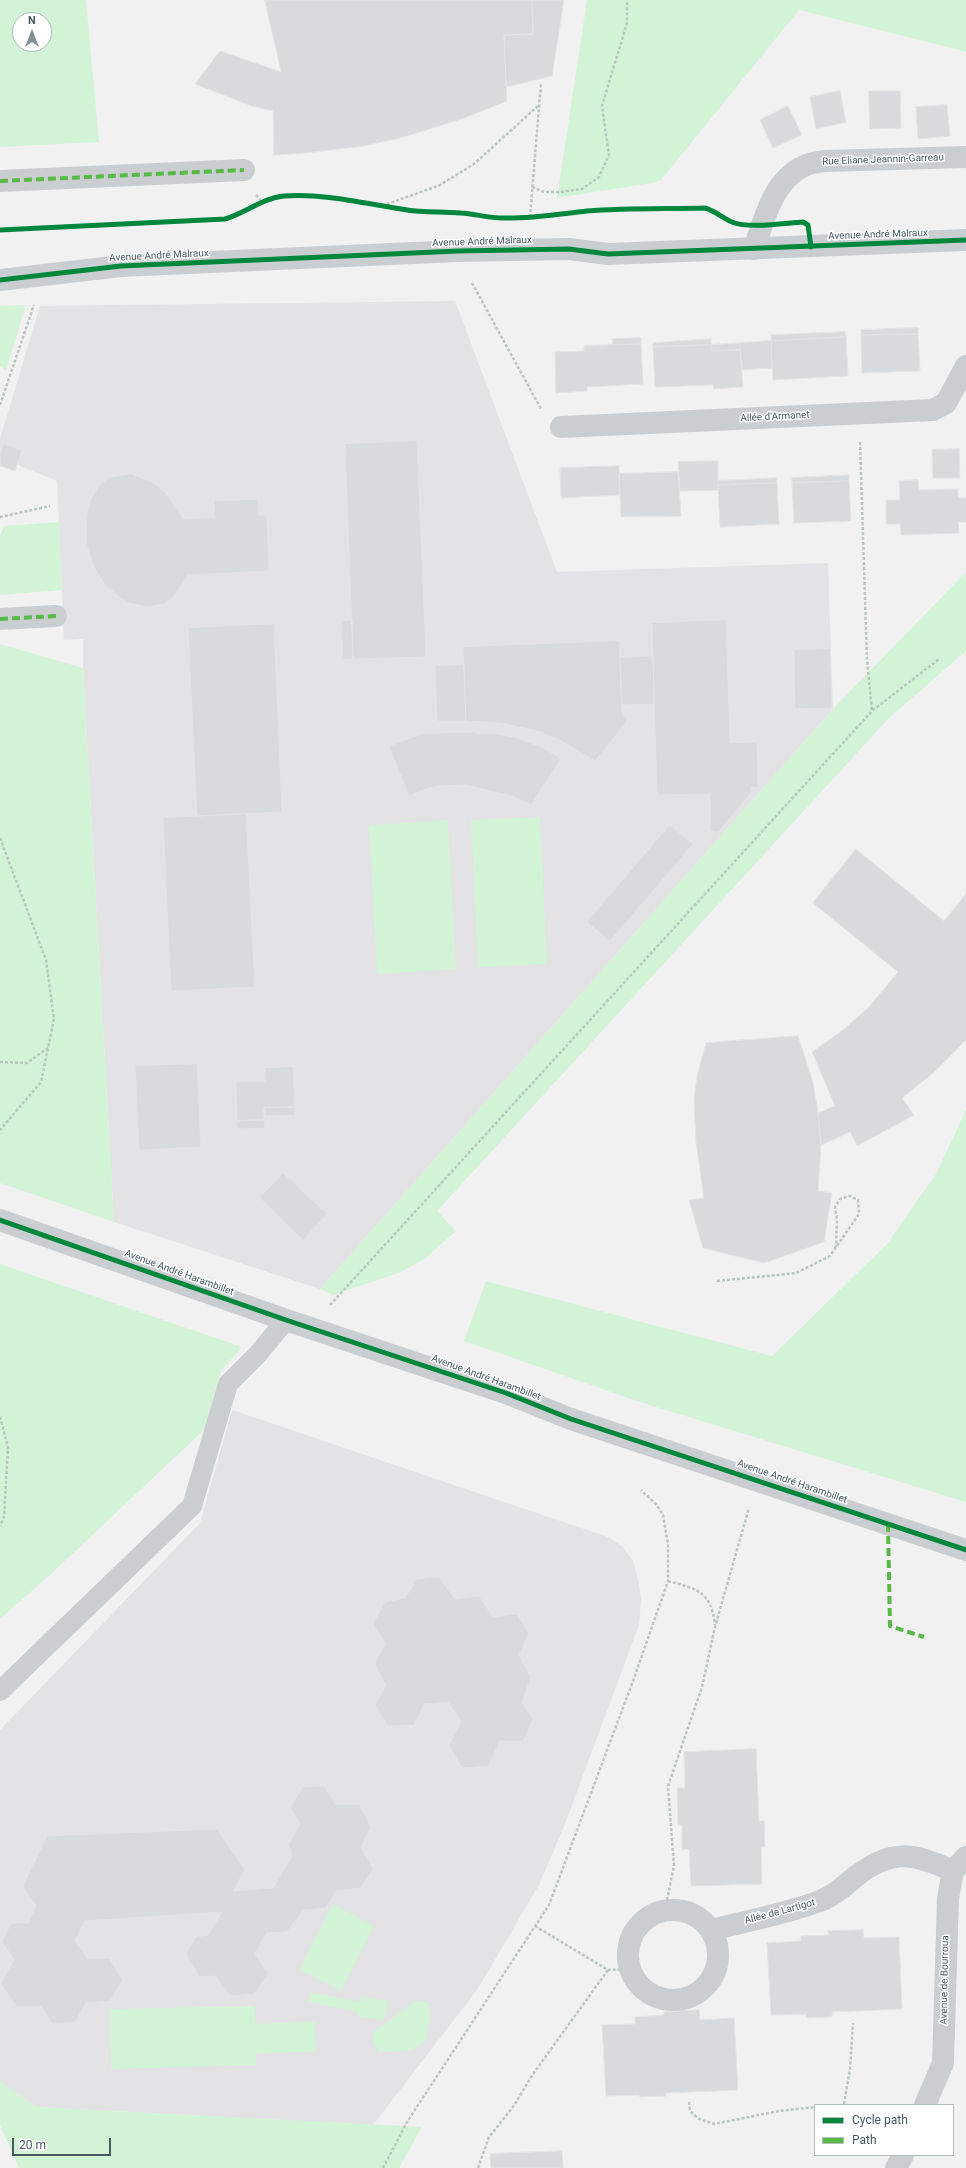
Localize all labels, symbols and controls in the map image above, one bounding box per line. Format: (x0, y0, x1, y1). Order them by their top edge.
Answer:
north arrow (12, 12, 52, 52)
text: N (28, 14, 36, 27)
street label: Rue Eliane Jeannin-Garreau (822, 152, 944, 168)
street label: Avenue André Malraux (828, 227, 928, 243)
street label: Avenue André Malraux (432, 234, 532, 250)
street label: Avenue André Malraux (109, 247, 209, 265)
street label: Allée d'Armanet (740, 409, 810, 425)
street label: Avenue André Harambillet (123, 1248, 235, 1298)
street label: Avenue André Harambillet (430, 1353, 542, 1403)
street label: Avenue André Harambillet (735, 1458, 849, 1506)
street label: Allée de Lartigot (743, 1897, 817, 1927)
street label: Avenue de Bourroua (938, 1935, 952, 2025)
legend (814, 2104, 954, 2156)
text: Cycle path (852, 2113, 908, 2127)
scale bar (14, 2130, 113, 2156)
text: Path (852, 2133, 877, 2147)
text: 20 m (19, 2138, 46, 2152)

